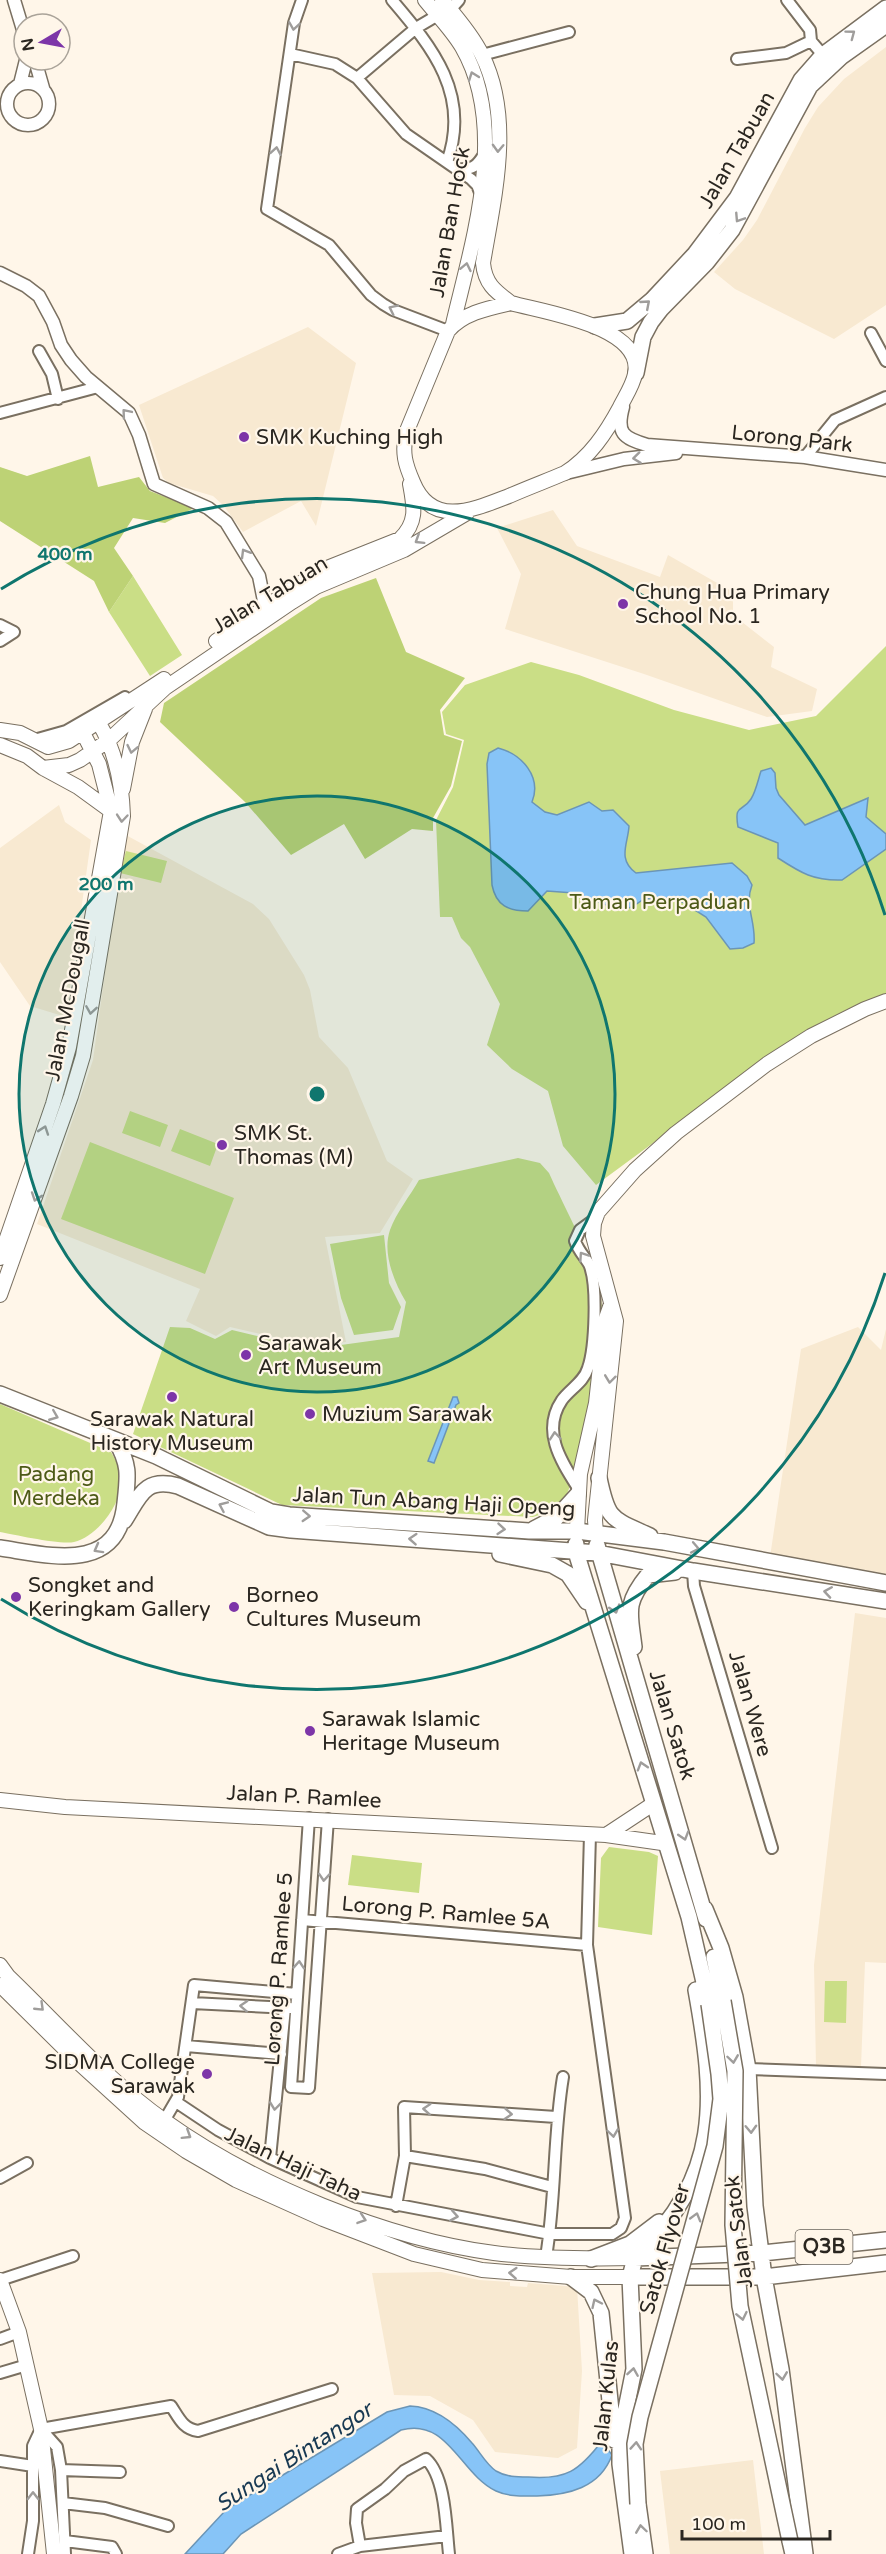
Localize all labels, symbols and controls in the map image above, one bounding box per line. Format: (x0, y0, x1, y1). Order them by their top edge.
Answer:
north arrow (12, 12, 72, 72)
one-way arrow (288, 21, 301, 31)
one-way arrow (844, 30, 855, 41)
text: N (17, 36, 39, 52)
one-way arrow (468, 71, 481, 82)
street label: Jalan Tabuan (694, 87, 780, 213)
one-way arrow (492, 143, 505, 152)
street label: Jalan Ban Hock (424, 145, 476, 299)
one-way arrow (269, 146, 282, 156)
one-way arrow (735, 211, 746, 222)
one-way arrow (459, 262, 472, 272)
one-way arrow (640, 300, 650, 311)
one-way arrow (389, 305, 400, 316)
one-way arrow (122, 409, 133, 420)
street label: Lorong Park (730, 420, 854, 458)
place label: SMK Kuching High (256, 425, 443, 450)
marker: SMK Kuching High (237, 430, 251, 444)
one-way arrow (632, 451, 641, 463)
one-way arrow (415, 533, 425, 545)
text: 400 m (37, 543, 93, 565)
one-way arrow (240, 549, 252, 559)
street label: Jalan Tabuan (208, 551, 332, 639)
place label: Chung Hua Primary School No. 1 (635, 580, 830, 629)
marker: Chung Hua Primary School No. 1 (616, 597, 630, 611)
one-way arrow (126, 744, 139, 754)
one-way arrow (115, 813, 128, 822)
text: 200 m (78, 873, 134, 895)
park label: Taman Perpaduan (569, 890, 751, 915)
street label: Jalan McDougall (40, 917, 96, 1083)
one-way arrow (85, 1006, 97, 1015)
centre of rings (307, 1084, 327, 1104)
place label: SMK St. Thomas (M) (234, 1121, 353, 1170)
one-way arrow (37, 1125, 50, 1136)
marker: SMK St. Thomas (M) (215, 1138, 229, 1152)
one-way arrow (31, 1191, 44, 1202)
one-way arrow (579, 1251, 590, 1262)
place label: Sarawak Art Museum (258, 1331, 382, 1380)
marker: Sarawak Art Museum (239, 1348, 253, 1362)
one-way arrow (605, 1375, 617, 1384)
marker: Sarawak Natural History Museum (165, 1390, 179, 1404)
place label: Muzium Sarawak (322, 1402, 492, 1427)
place label: Sarawak Natural History Museum (90, 1407, 254, 1456)
marker: Muzium Sarawak (303, 1407, 317, 1421)
one-way arrow (48, 1409, 59, 1421)
one-way arrow (549, 1431, 562, 1440)
park label: Padang Merdeka (12, 1462, 100, 1511)
street label: Jalan Tun Abang Haji Openg (292, 1482, 576, 1522)
one-way arrow (219, 1502, 230, 1514)
one-way arrow (302, 1510, 311, 1523)
one-way arrow (496, 1522, 505, 1535)
one-way arrow (409, 1533, 418, 1546)
one-way arrow (690, 1541, 700, 1554)
one-way arrow (93, 1542, 104, 1553)
place label: Songket and Keringkam Gallery (28, 1573, 210, 1622)
place label: Borneo Cultures Museum (246, 1583, 421, 1632)
one-way arrow (824, 1587, 833, 1599)
marker: Songket and Keringkam Gallery (9, 1590, 23, 1604)
marker: Borneo Cultures Museum (227, 1600, 241, 1614)
one-way arrow (608, 1603, 620, 1614)
street label: Jalan Were (723, 1648, 777, 1760)
street label: Jalan Satok (643, 1667, 701, 1783)
place label: Sarawak Islamic Heritage Museum (322, 1707, 500, 1756)
marker: Sarawak Islamic Heritage Museum (303, 1724, 317, 1738)
one-way arrow (637, 1761, 649, 1772)
street label: Jalan P. Ramlee (226, 1780, 382, 1814)
one-way arrow (677, 1830, 689, 1841)
street label: Lorong P. Ramlee 5 (260, 1871, 298, 2067)
one-way arrow (318, 1873, 331, 1882)
street label: Lorong P. Ramlee 5A (341, 1891, 551, 1935)
one-way arrow (292, 1961, 305, 1970)
one-way arrow (239, 1999, 248, 2012)
one-way arrow (34, 2000, 44, 2011)
place label: SIDMA College Sarawak (44, 2050, 195, 2099)
one-way arrow (727, 2054, 739, 2063)
marker: SIDMA College Sarawak (200, 2067, 214, 2081)
one-way arrow (269, 2101, 282, 2111)
one-way arrow (423, 2102, 432, 2115)
one-way arrow (503, 2107, 513, 2120)
street label: Jalan Haji Taha (221, 2121, 365, 2207)
one-way arrow (744, 2125, 757, 2134)
one-way arrow (181, 2127, 191, 2139)
one-way arrow (607, 2128, 619, 2137)
street label: Jalan Satok (720, 2174, 758, 2290)
street label: Satok Flyover (634, 2181, 696, 2317)
one-way arrow (449, 2209, 459, 2222)
one-way arrow (356, 2211, 367, 2224)
one-way arrow (689, 2212, 701, 2223)
road number: Q3B (796, 2230, 852, 2264)
one-way arrow (509, 2266, 518, 2279)
one-way arrow (592, 2298, 604, 2309)
one-way arrow (735, 2311, 748, 2321)
street label: Jalan Kulas (588, 2340, 624, 2452)
one-way arrow (627, 2367, 639, 2376)
one-way arrow (775, 2372, 787, 2381)
water label: Sungai Bintangor (211, 2395, 379, 2517)
one-way arrow (629, 2441, 642, 2450)
one-way arrow (27, 2491, 39, 2500)
scale bar (682, 2503, 830, 2541)
text: 100 m (691, 2513, 746, 2535)
one-way arrow (636, 2525, 648, 2534)

